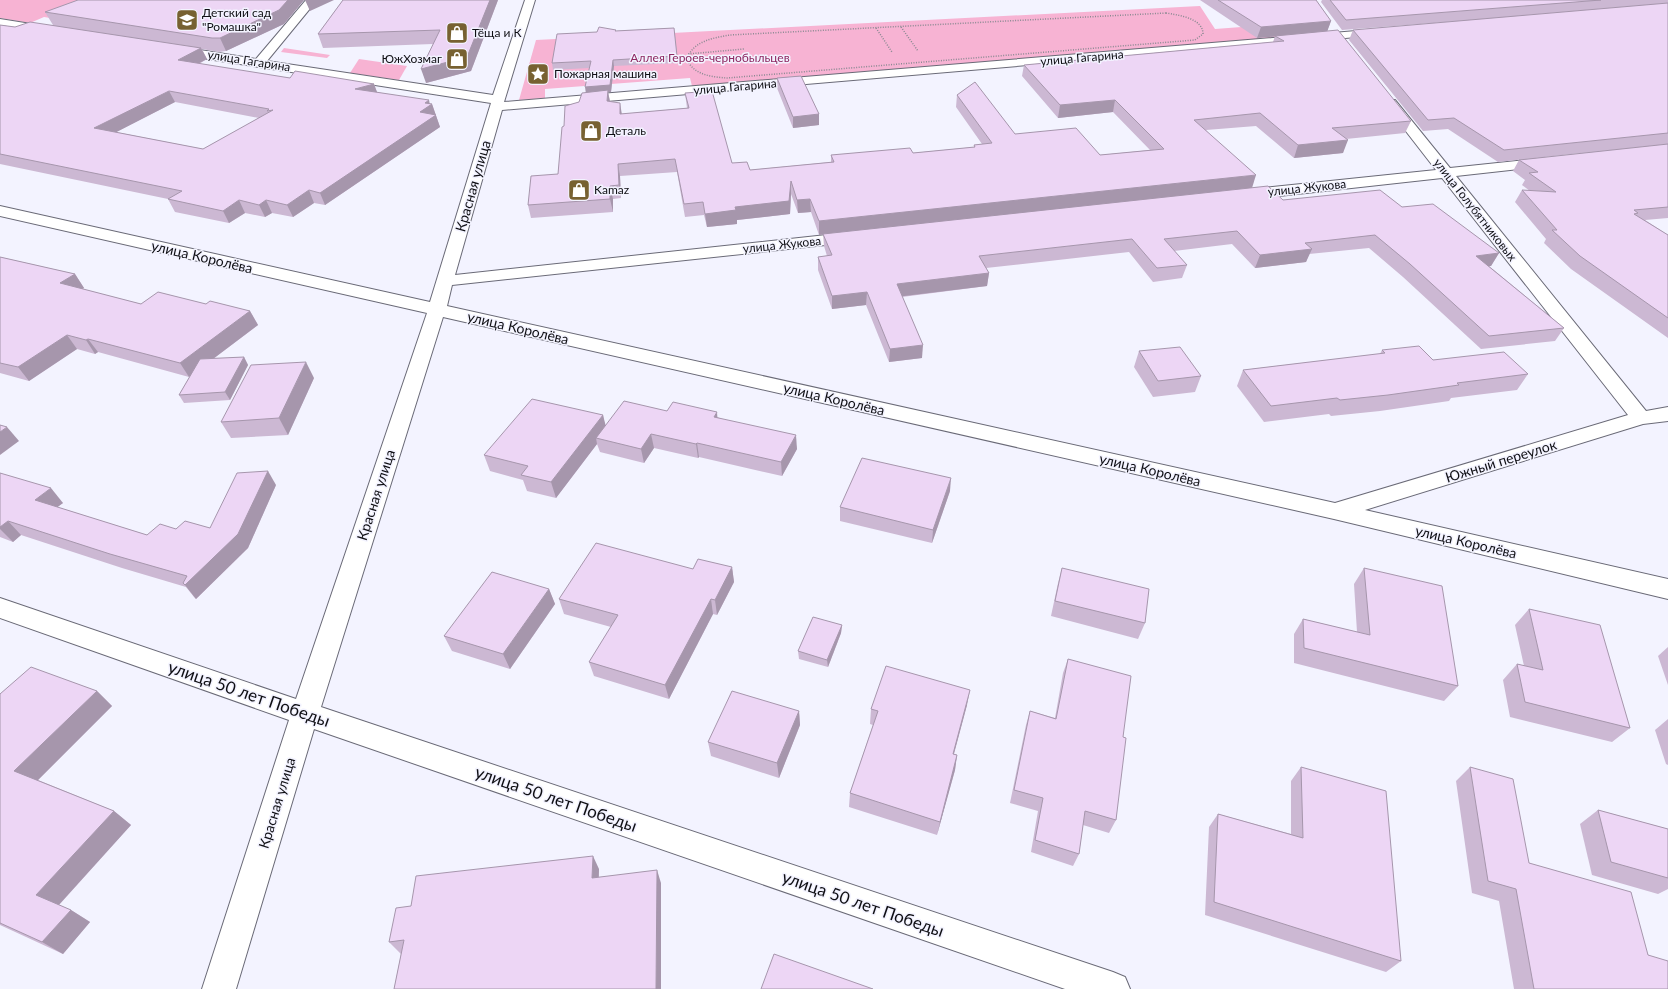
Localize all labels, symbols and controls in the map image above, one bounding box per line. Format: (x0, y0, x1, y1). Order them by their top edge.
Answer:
place label: Детский сад "Ромашка" (202, 5, 272, 34)
school or university icon: Детский сад "Ромашка" (174, 7, 200, 33)
shop icon: Тёща и К (444, 20, 470, 46)
place label: Тёща и К (472, 25, 522, 40)
shop icon: ЮжХозмаг (444, 46, 470, 72)
street label: улица Гагарина (1040, 46, 1124, 69)
street label: улица Гагарина (207, 47, 292, 74)
park label: Аллея Героев-чернобыльцев (630, 50, 790, 65)
place label: ЮжХозмаг (381, 51, 442, 66)
place icon: Пожарная машина (525, 61, 551, 87)
place label: Пожарная машина (554, 66, 657, 81)
street label: улица Гагарина (693, 75, 777, 98)
shop icon: Деталь (578, 118, 604, 144)
place label: Деталь (606, 123, 646, 138)
street label: Красная улица (451, 138, 494, 234)
street label: улица Голубятниковых (1431, 155, 1520, 264)
street label: улица Жукова (1267, 176, 1347, 199)
shop icon: Kamaz (566, 177, 592, 203)
place label: Kamaz (594, 182, 630, 197)
street label: улица Жукова (742, 233, 822, 256)
street label: улица Королёва (150, 237, 255, 276)
street label: улица Королёва (466, 308, 571, 347)
street label: улица Королёва (782, 379, 887, 418)
street label: Южный переулок (1443, 435, 1559, 486)
street label: Красная улица (353, 447, 398, 542)
street label: улица Королёва (1098, 450, 1203, 489)
street label: улица Королёва (1414, 522, 1519, 561)
street label: улица 50 лет Победы (165, 656, 333, 731)
street label: Красная улица (255, 755, 298, 850)
street label: улица 50 лет Победы (472, 761, 640, 836)
street label: улица 50 лет Победы (779, 866, 947, 941)

